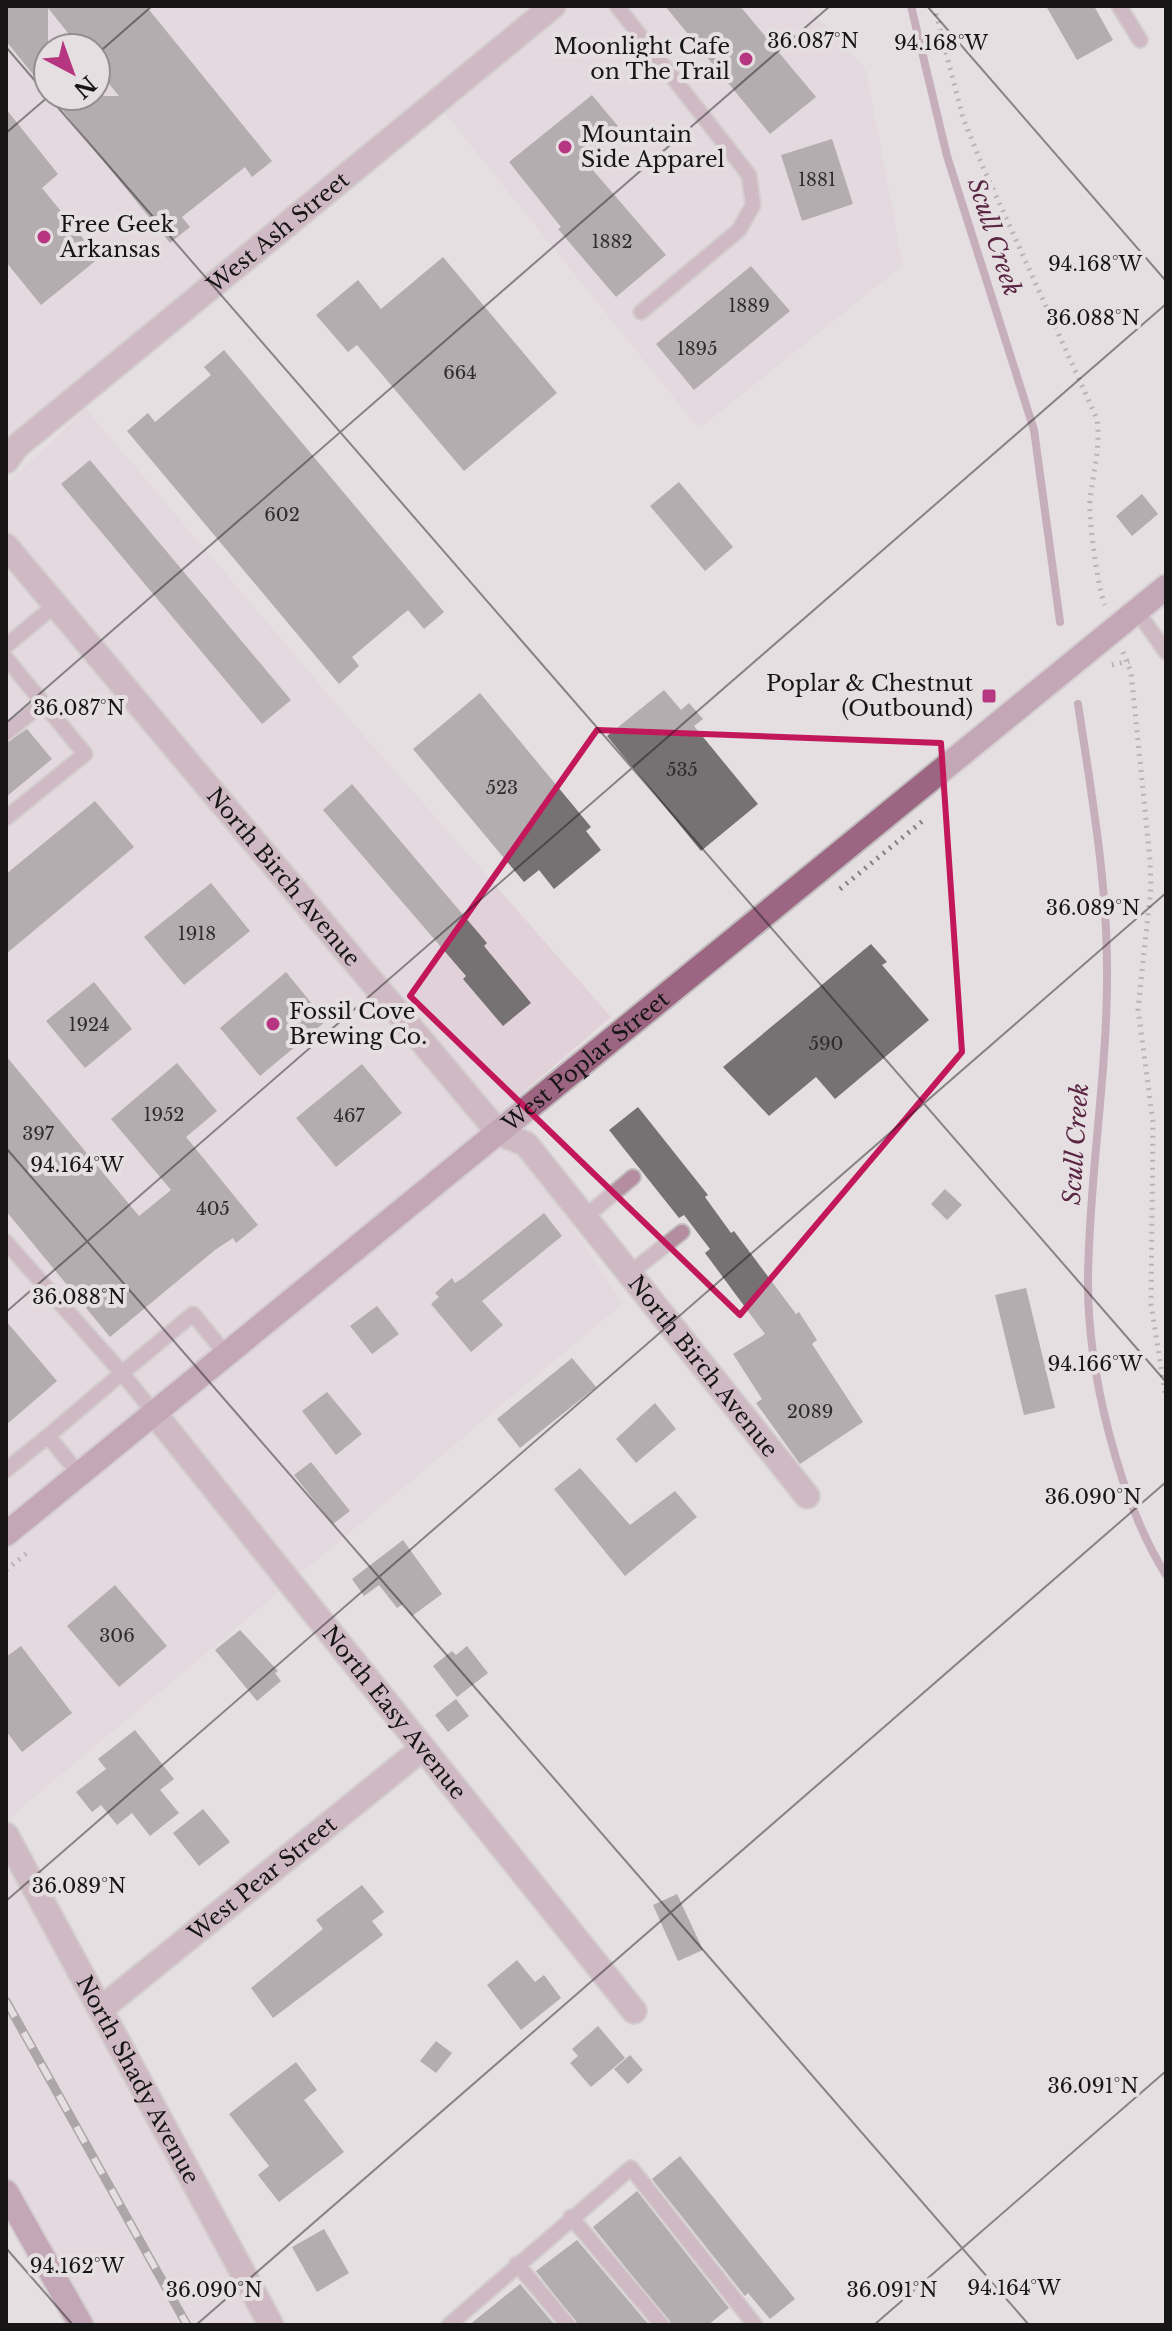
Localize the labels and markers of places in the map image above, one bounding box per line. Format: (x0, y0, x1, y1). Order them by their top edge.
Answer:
place label: Moonlight Cafe on The Trail (554, 33, 730, 85)
marker: Moonlight Cafe on The Trail (737, 50, 755, 68)
place label: Mountain Side Apparel (581, 121, 725, 173)
marker: Mountain Side Apparel (556, 138, 574, 156)
place label: Free Geek Arkansas (59, 211, 175, 263)
marker: Free Geek Arkansas (35, 228, 53, 246)
place label: Poplar & Chestnut (Outbound) (766, 670, 974, 722)
marker: Poplar & Chestnut (Outbound) (980, 687, 998, 705)
place label: Fossil Cove Brewing Co. (289, 998, 427, 1050)
marker: Fossil Cove Brewing Co. (264, 1015, 282, 1033)

